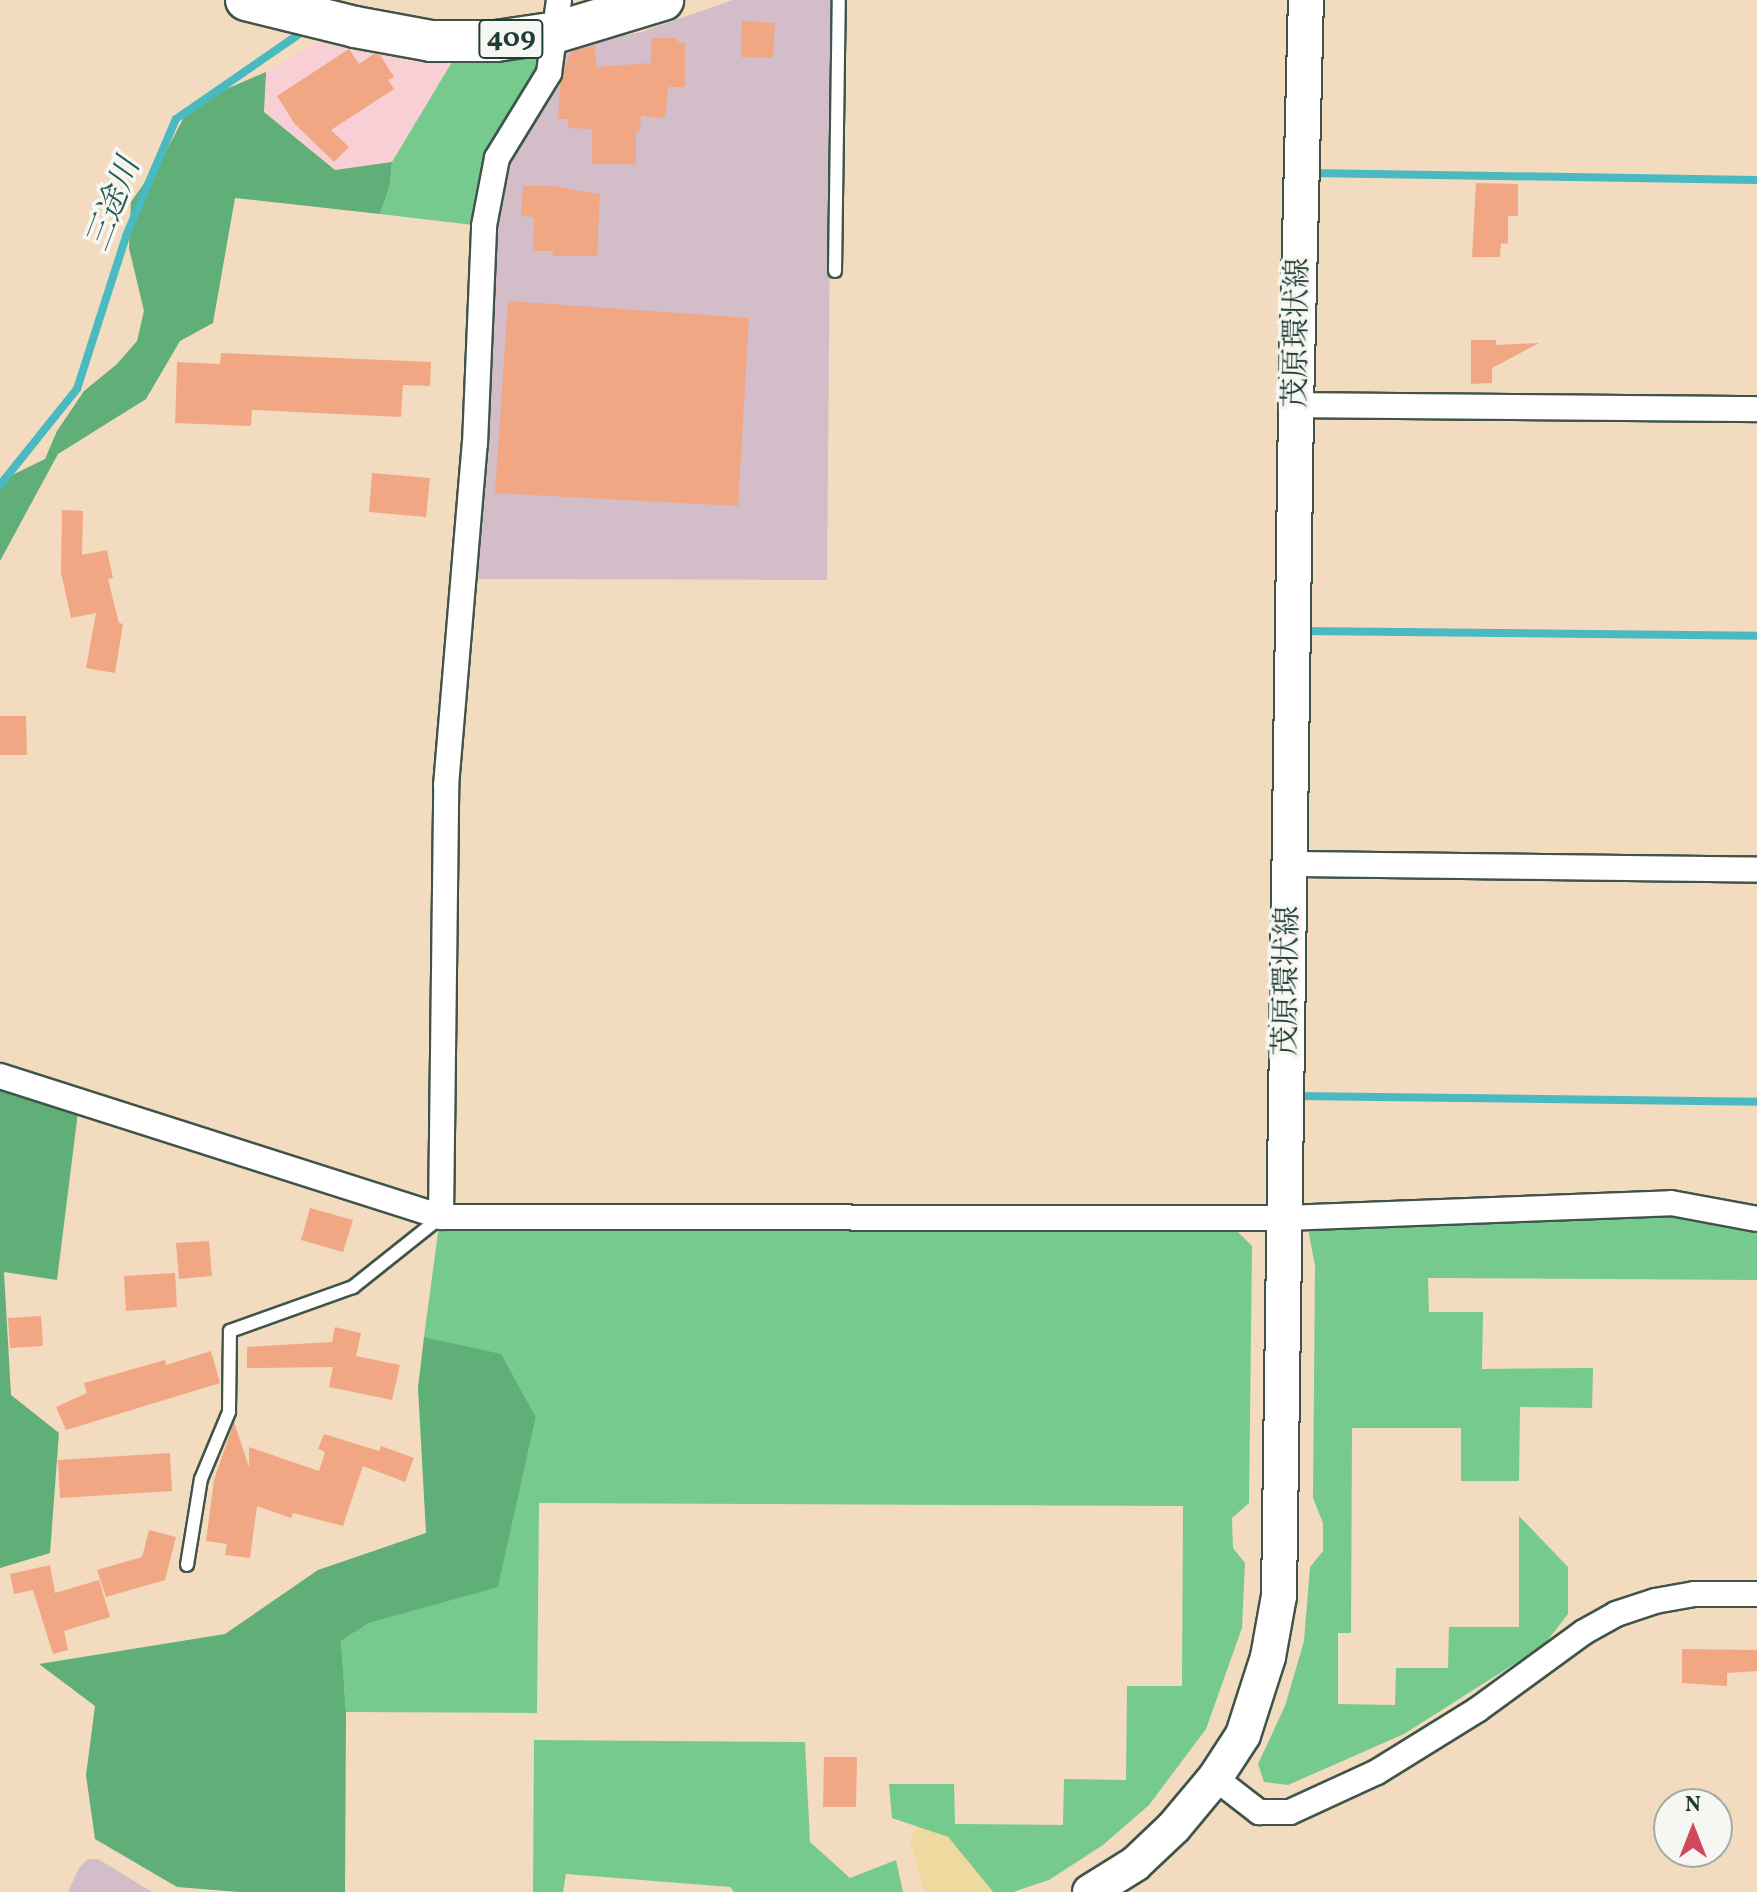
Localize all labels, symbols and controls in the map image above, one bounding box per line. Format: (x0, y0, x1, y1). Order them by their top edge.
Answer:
road number: 409 (477, 15, 545, 63)
water label: 三途川 (80, 153, 150, 257)
street label: 茂原環状線 (1279, 258, 1317, 408)
street label: 茂原環状線 (1269, 906, 1307, 1056)
north arrow (1653, 1788, 1733, 1868)
text: N (1685, 1790, 1701, 1821)

